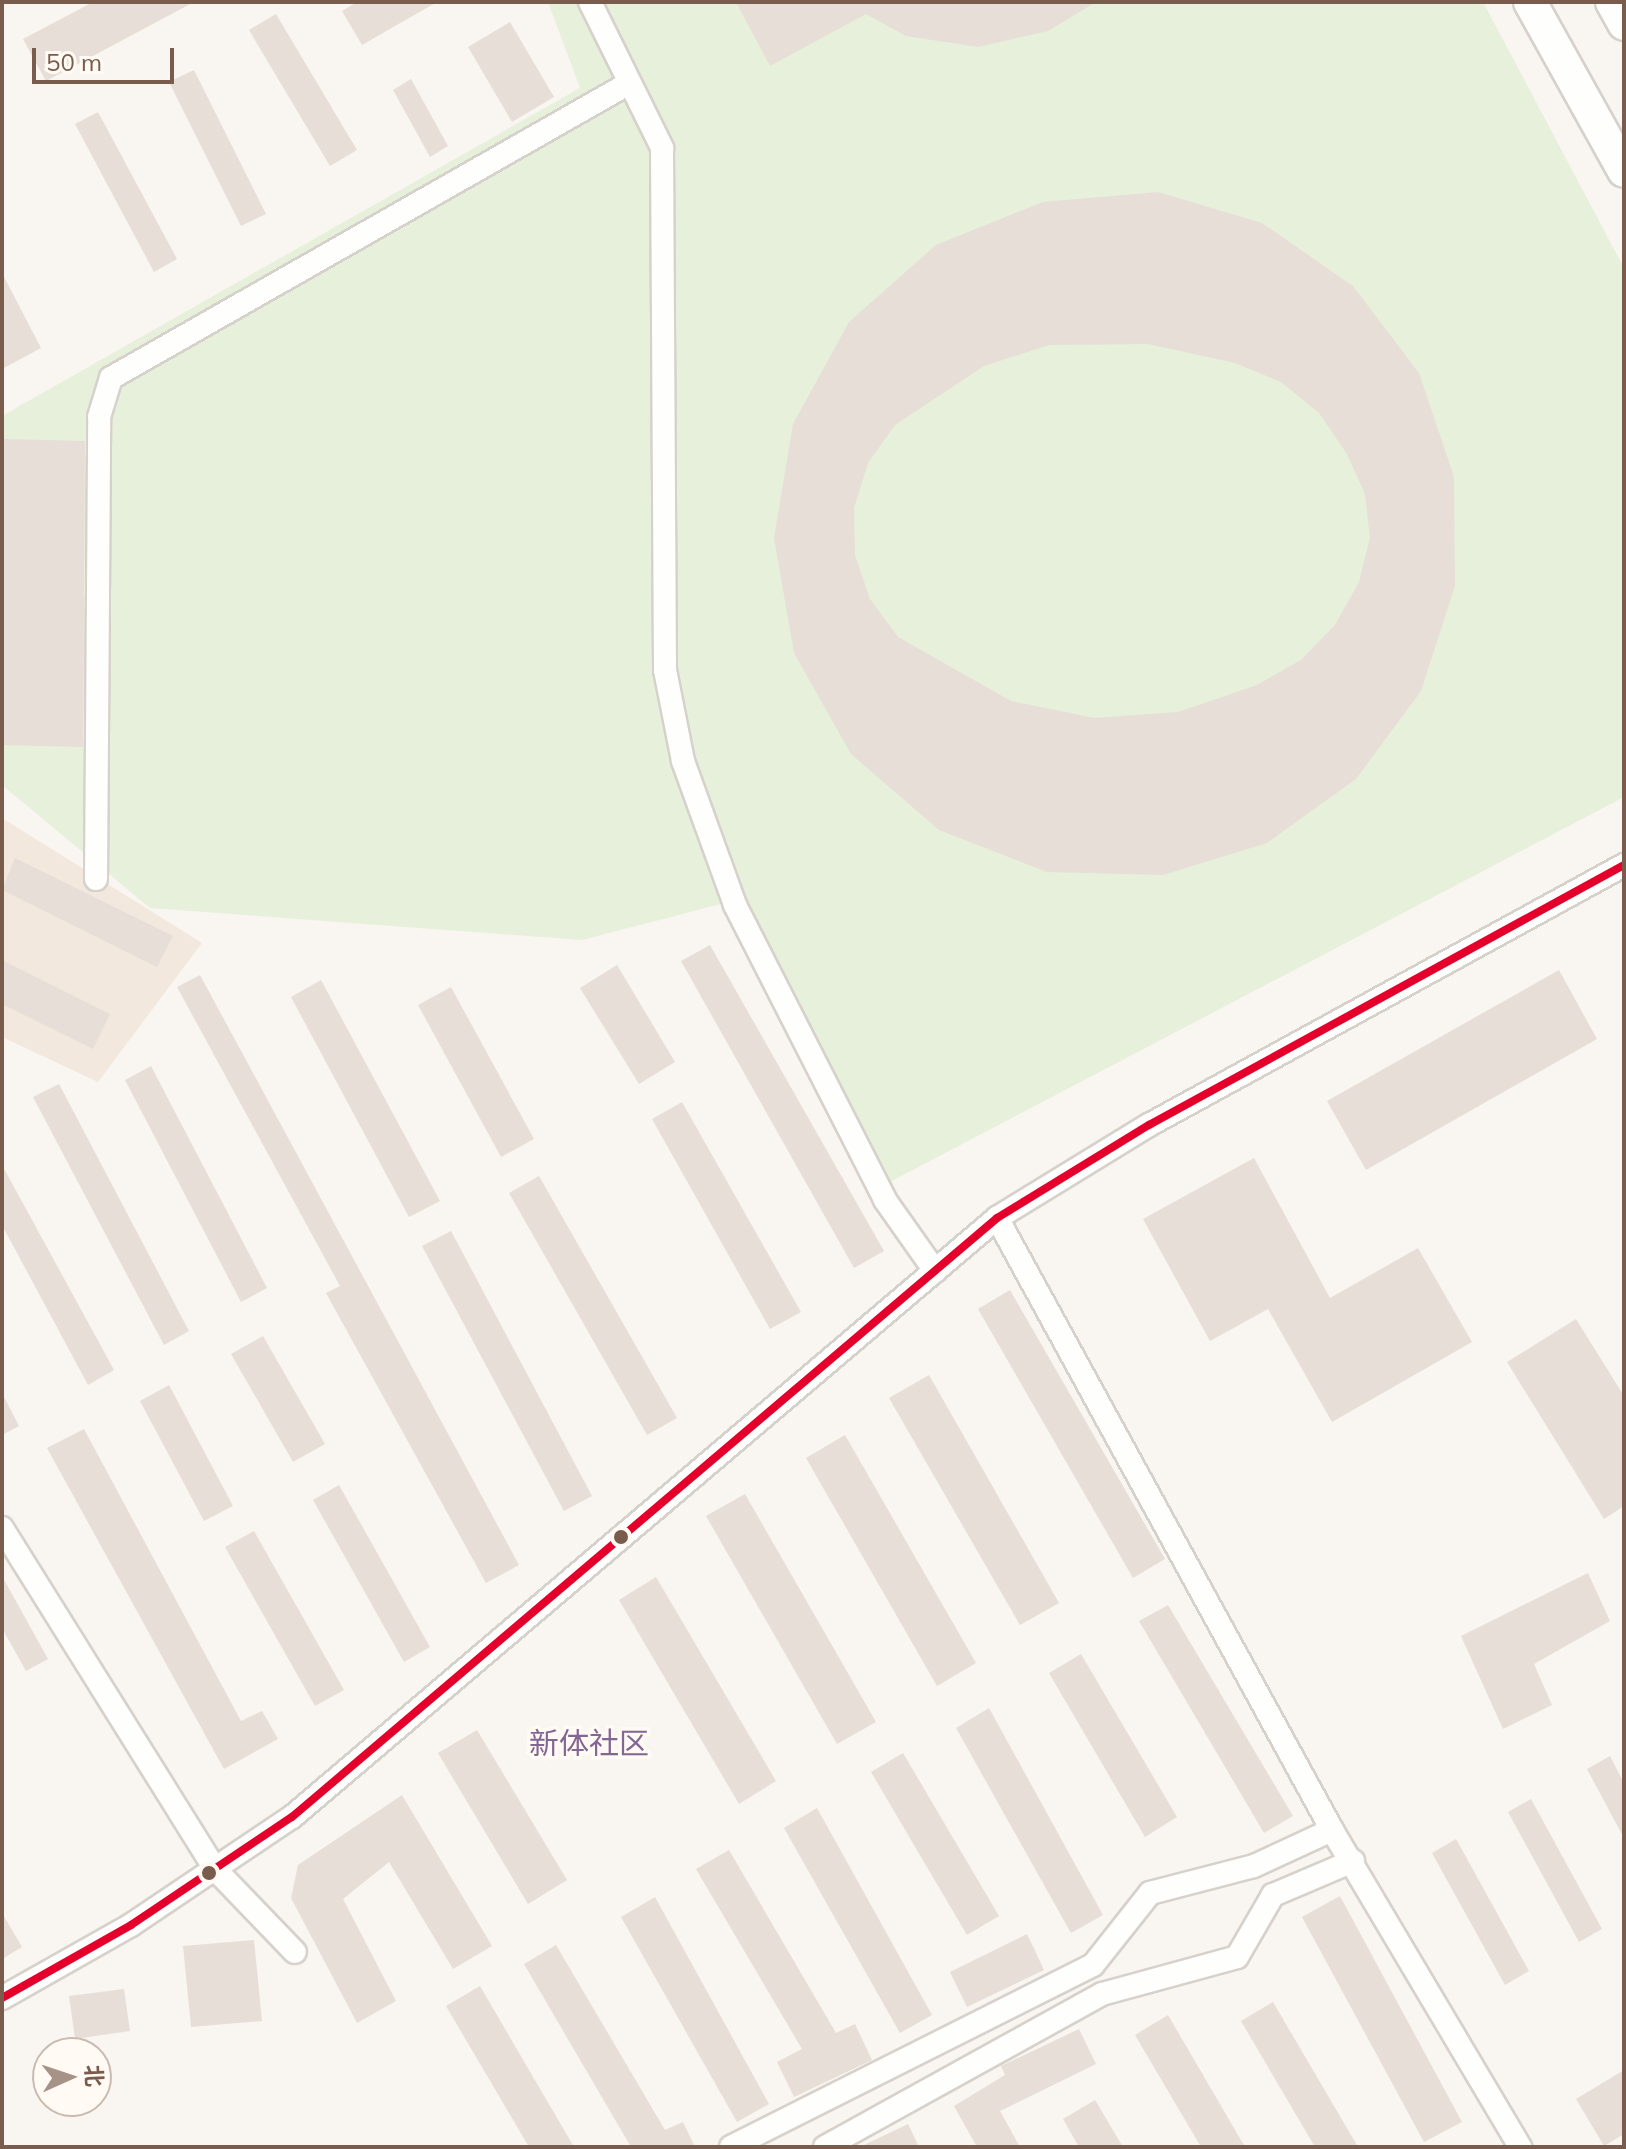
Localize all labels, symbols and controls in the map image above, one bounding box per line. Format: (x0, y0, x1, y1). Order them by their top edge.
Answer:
scale bar (36, 32, 178, 82)
text: 50 m (46, 47, 102, 77)
unlabelled marker (613, 1529, 629, 1545)
district label: 新体社区 (529, 1725, 649, 1761)
unlabelled marker (201, 1865, 217, 1881)
north arrow (32, 2037, 112, 2117)
text: 北 (79, 2064, 109, 2088)

